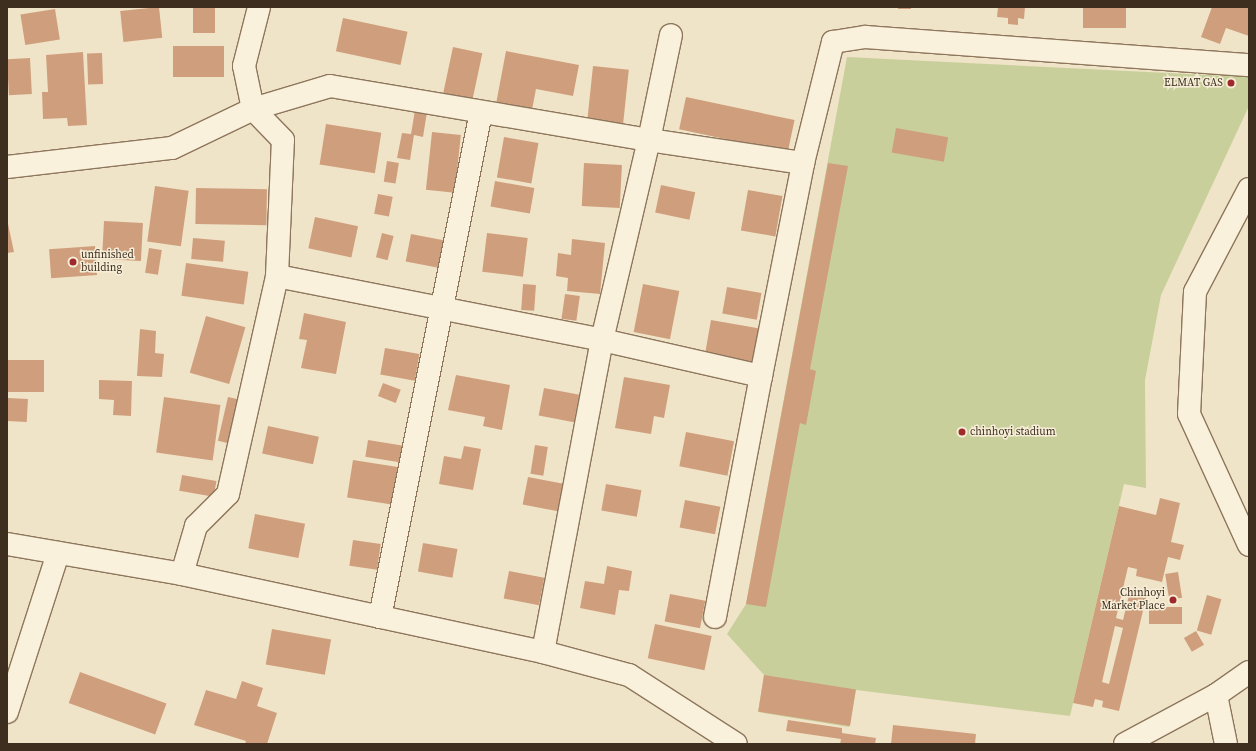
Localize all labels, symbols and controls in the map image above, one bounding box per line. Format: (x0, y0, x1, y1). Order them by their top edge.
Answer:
place label: ELMAT GAS (1164, 76, 1223, 90)
marker: ELMAT GAS (1226, 78, 1236, 88)
place label: unfinished building (81, 249, 134, 275)
marker: unfinished building (68, 257, 78, 267)
place label: chinhoyi stadium (970, 425, 1056, 439)
marker: chinhoyi stadium (957, 427, 967, 437)
place label: Chinhoyi Market Place (1101, 587, 1165, 613)
marker: Chinhoyi Market Place (1168, 595, 1178, 605)

